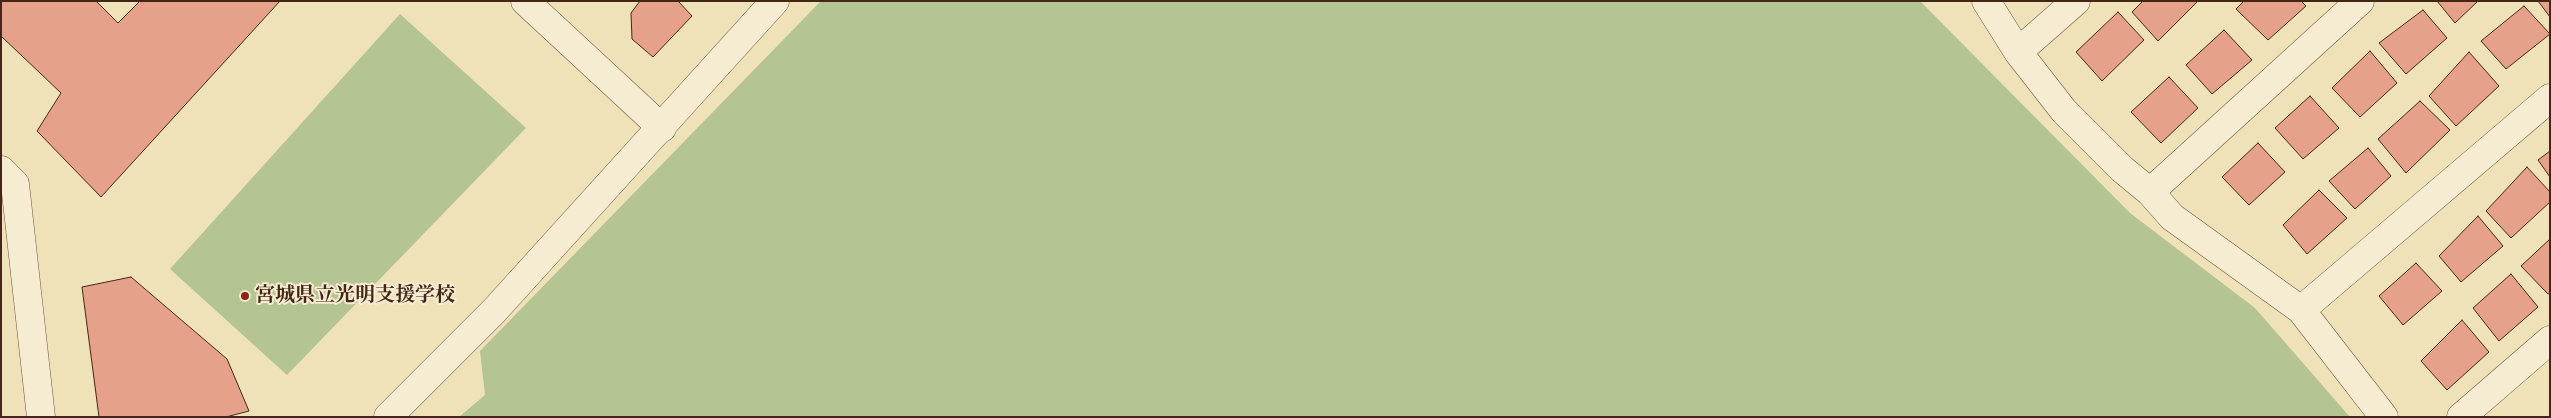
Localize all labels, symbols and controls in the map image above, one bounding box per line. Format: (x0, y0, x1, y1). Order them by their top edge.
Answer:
place label: 宮城県立光明支援学校 (255, 284, 455, 308)
marker: 宮城県立光明支援学校 (239, 290, 251, 302)

